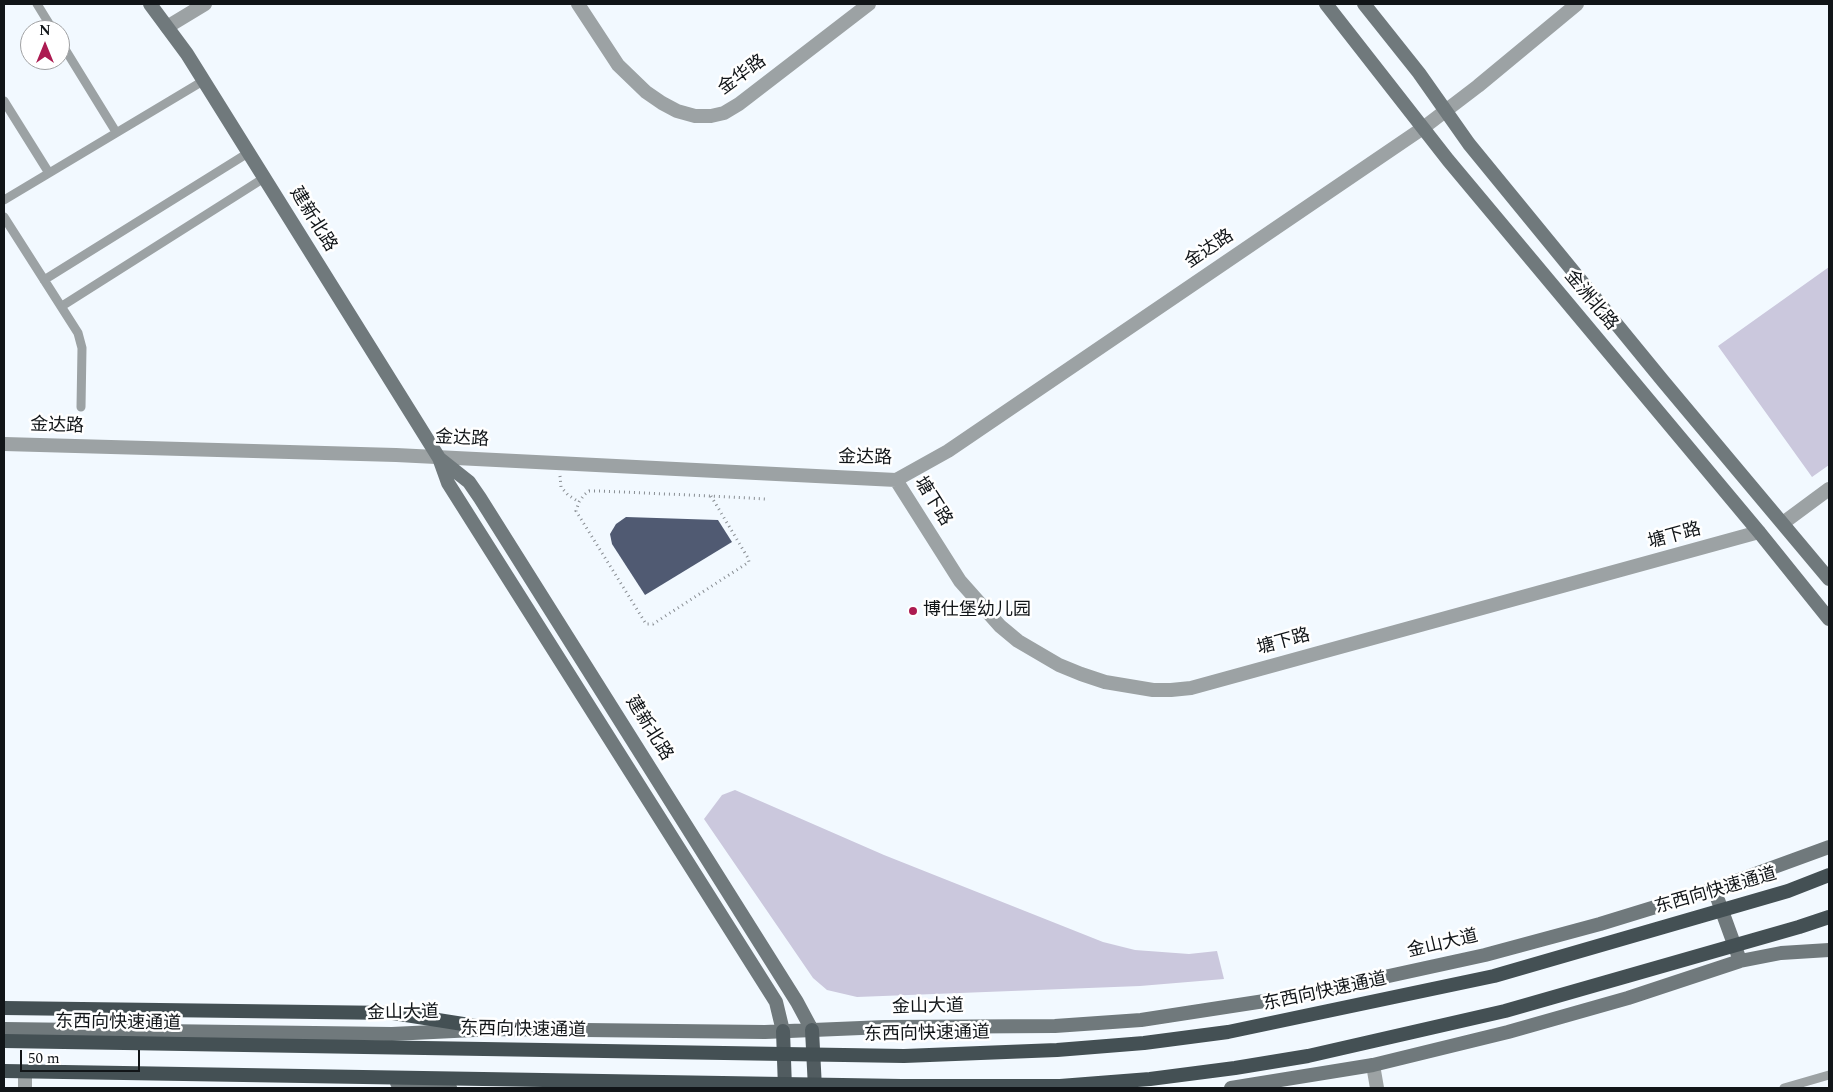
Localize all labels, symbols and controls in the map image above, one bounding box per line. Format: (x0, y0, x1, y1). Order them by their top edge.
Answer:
north arrow (20, 20, 70, 70)
text: N (39, 20, 51, 41)
street label: 金华路 (715, 51, 771, 101)
street label: 建新北路 (284, 184, 340, 256)
street label: 金达路 (1182, 226, 1238, 274)
street label: 金洲北路 (1559, 266, 1621, 336)
street label: 金达路 (30, 415, 84, 439)
street label: 金达路 (434, 428, 490, 452)
street label: 金达路 (838, 448, 892, 470)
street label: 塘下路 (909, 473, 955, 531)
street label: 塘下路 (1646, 520, 1704, 554)
place label: 博仕堡幼儿园 (923, 600, 1031, 622)
marker: 博仕堡幼儿园 (907, 605, 919, 617)
street label: 塘下路 (1255, 626, 1313, 660)
street label: 建新北路 (620, 693, 676, 765)
street label: 东西向快速通道 (1652, 864, 1780, 920)
street label: 金山大道 (1405, 926, 1481, 964)
street label: 东西向快速通道 (1261, 969, 1389, 1017)
street label: 金山大道 (892, 997, 964, 1019)
street label: 金山大道 (367, 1003, 439, 1025)
street label: 东西向快速通道 (55, 1012, 181, 1036)
street label: 东西向快速通道 (460, 1019, 586, 1043)
street label: 东西向快速通道 (864, 1023, 990, 1047)
scale bar (22, 1040, 142, 1072)
text: 50 m (28, 1047, 60, 1070)

